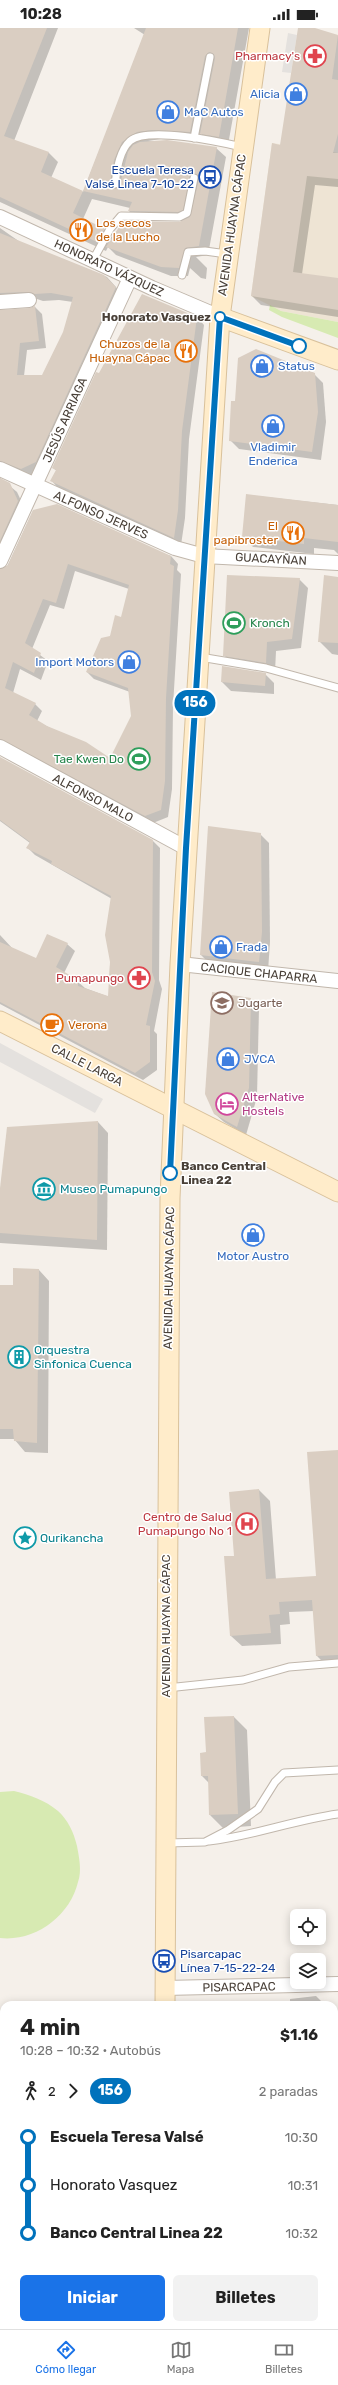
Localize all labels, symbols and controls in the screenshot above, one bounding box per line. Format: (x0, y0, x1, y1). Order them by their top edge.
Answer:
text: 10:28 (20, 5, 62, 23)
pharmacy icon: Pharmacy's (302, 43, 328, 69)
place label: Pharmacy's (235, 49, 300, 63)
shop icon: Alicia (283, 81, 309, 107)
place label: Alicia (250, 87, 280, 101)
shop icon: MaC Autos (155, 99, 181, 125)
place label: MaC Autos (184, 105, 244, 119)
street label: AVENIDA HUAYNA CÁPAC (215, 153, 249, 297)
place label: Escuela Teresa Valsé Linea 7-10-22 (85, 163, 194, 191)
bus stop icon: Escuela Teresa Valsé Linea 7-10-22 (197, 164, 223, 190)
place label: Los secos de la Lucho (96, 216, 160, 244)
restaurant icon: Los secos de la Lucho (68, 217, 94, 243)
street label: HONORATO VÁZQUEZ (52, 236, 166, 300)
place label: Honorato Vasquez (102, 310, 211, 324)
marker: Honorato Vasquez (214, 311, 226, 323)
place label: Chuzos de la Huayna Cápac (89, 337, 170, 365)
restaurant icon: Chuzos de la Huayna Cápac (173, 338, 199, 364)
unlabelled marker (291, 338, 307, 354)
shop icon: Status (249, 353, 275, 379)
place label: Status (278, 359, 315, 373)
street label: JESÚS ARRIAGA (40, 375, 90, 465)
shop icon: Vladimir Enderica (260, 413, 286, 439)
place label: Vladimir Enderica (248, 440, 298, 468)
street label: ALFONSO JERVES (52, 488, 150, 542)
place label: El papibroster (214, 519, 278, 547)
restaurant icon: El papibroster (280, 520, 306, 546)
street label: GUACAYÑAN (235, 550, 307, 568)
sports icon: Kronch (221, 610, 247, 636)
place label: Kronch (250, 616, 290, 630)
shop icon: Import Motors (116, 649, 142, 675)
place label: Import Motors (35, 655, 114, 669)
line badge: 156 (172, 690, 218, 716)
text: 156 (182, 694, 208, 711)
sports icon: Tae Kwen Do (126, 746, 152, 772)
place label: Tae Kwen Do (54, 752, 124, 766)
street label: ALFONSO MALO (50, 771, 136, 825)
shop icon: Frada (208, 934, 234, 960)
place label: Frada (236, 940, 268, 954)
street label: CACIQUE CHAPARRA (200, 960, 318, 986)
pharmacy icon: Pumapungo (126, 965, 152, 991)
place label: Pumapungo (56, 971, 124, 985)
school or university icon: Jugarte (209, 990, 235, 1016)
place label: Jugarte (238, 996, 283, 1010)
cafe icon: Verona (39, 1012, 65, 1038)
place label: Verona (68, 1018, 107, 1032)
street label: CALLE LARGA (49, 1041, 125, 1089)
shop icon: JVCA (215, 1046, 241, 1072)
place label: JVCA (244, 1052, 275, 1066)
place label: AlterNative Hostels (242, 1090, 305, 1118)
hotel icon: AlterNative Hostels (214, 1091, 240, 1117)
place label: Banco Central Linea 22 (181, 1159, 266, 1187)
marker: Banco Central Linea 22 (162, 1165, 178, 1181)
museum icon: Museo Pumapungo (31, 1176, 57, 1202)
place label: Museo Pumapungo (60, 1182, 167, 1196)
street label: AVENIDA HUAYNA CÁPAC (161, 1206, 177, 1350)
shop icon: Motor Austro (240, 1222, 266, 1248)
place label: Motor Austro (217, 1249, 289, 1263)
place label: Orquestra Sinfonica Cuenca (34, 1343, 132, 1371)
building icon: Orquestra Sinfonica Cuenca (6, 1344, 32, 1370)
place label: Centro de Salud Pumapungo No 1 (138, 1510, 232, 1538)
hospital icon: Centro de Salud Pumapungo No 1 (234, 1511, 260, 1537)
place icon: Qurikancha (12, 1525, 38, 1551)
place label: Qurikancha (40, 1531, 103, 1545)
street label: AVENIDA HUAYNA CÁPAC (159, 1555, 173, 1697)
map controls (290, 1909, 326, 1989)
button: locate (290, 1909, 326, 1945)
place label: Pisarcapac Línea 7-15-22-24 (180, 1947, 276, 1975)
bus stop icon: Pisarcapac Línea 7-15-22-24 (151, 1948, 177, 1974)
button: layers (290, 1953, 326, 1989)
street label: PISARCAPAC (202, 1979, 276, 1995)
text: 4 min (20, 2014, 80, 2041)
text: $1.16 (280, 2026, 318, 2044)
text: 10:28 – 10:32 · Autobús (20, 2043, 161, 2058)
icon: walk (20, 2080, 42, 2102)
icon: forward (62, 2080, 84, 2102)
text: 156 (98, 2082, 123, 2099)
text: 2 (48, 2084, 56, 2099)
text: 2 paradas (259, 2084, 318, 2099)
text: Escuela Teresa Valsé (50, 2128, 204, 2146)
text: 10:30 (285, 2130, 318, 2145)
text: Honorato Vasquez (50, 2176, 177, 2194)
text: 10:31 (288, 2178, 318, 2193)
text: Banco Central Linea 22 (50, 2224, 223, 2242)
text: 10:32 (285, 2226, 318, 2241)
button: Iniciar (20, 2275, 165, 2321)
button: Billetes (173, 2275, 318, 2321)
tab: Cómo llegar (35, 2339, 96, 2376)
tab: Mapa (167, 2339, 194, 2376)
tab: Billetes (265, 2339, 303, 2376)

